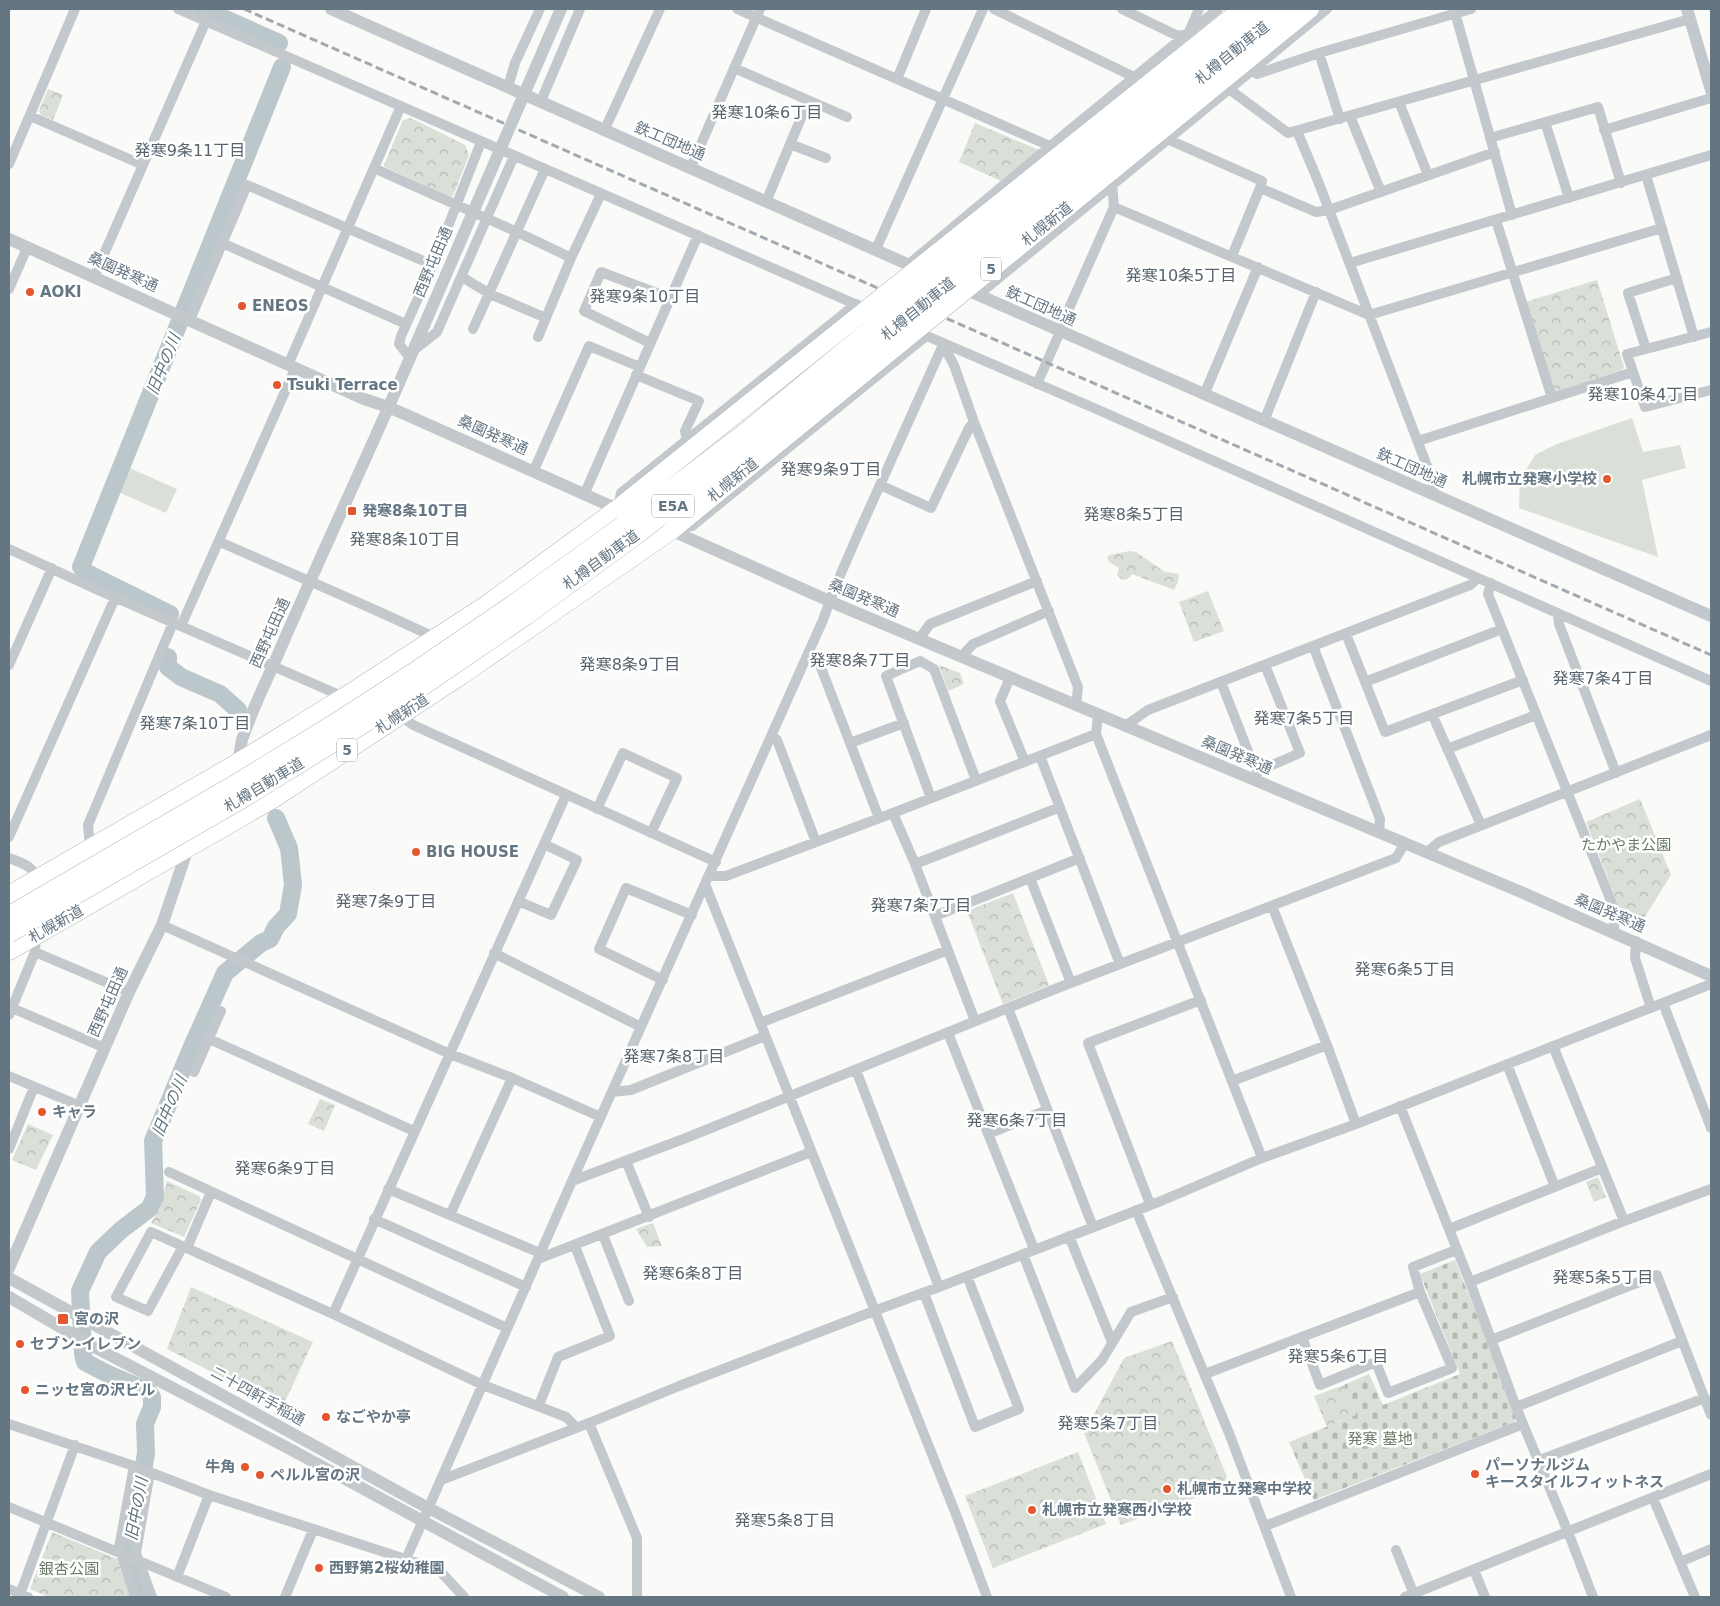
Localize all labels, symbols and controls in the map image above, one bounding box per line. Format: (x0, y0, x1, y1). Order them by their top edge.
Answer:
street label: 札樽自動車道 (1191, 18, 1273, 88)
district label: 発寒10条6丁目 (712, 103, 822, 122)
street label: 鉄工団地通 (632, 118, 708, 164)
district label: 発寒9条11丁目 (135, 141, 245, 160)
street label: 札幌新道 (1018, 198, 1076, 250)
street label: 西野屯田通 (410, 224, 456, 300)
street label: 桑園発寒通 (85, 249, 161, 295)
road number: 5 (981, 258, 1001, 280)
district label: 発寒10条5丁目 (1126, 266, 1236, 285)
street label: 札樽自動車道 (877, 274, 959, 344)
place label: AOKI (40, 283, 82, 301)
street label: 鉄工団地通 (1003, 283, 1079, 329)
marker: AOKI (24, 286, 36, 298)
district label: 発寒9条10丁目 (590, 287, 700, 306)
place label: ENEOS (252, 297, 309, 315)
marker: ENEOS (236, 300, 248, 312)
water label: 旧中の川 (143, 329, 185, 397)
place label: Tsuki Terrace (287, 376, 398, 394)
marker: Tsuki Terrace (271, 379, 283, 391)
district label: 発寒10条4丁目 (1588, 385, 1698, 404)
street label: 桑園発寒通 (455, 412, 531, 458)
street label: 鉄工団地通 (1374, 445, 1450, 491)
street label: 札幌新道 (704, 454, 762, 506)
district label: 発寒9条9丁目 (781, 460, 881, 479)
place label: 札幌市立発寒小学校 (1462, 470, 1597, 488)
marker: 札幌市立発寒小学校 (1601, 473, 1613, 485)
road number: E5A (652, 494, 694, 518)
place label: 発寒8条10丁目 (362, 502, 468, 520)
marker: 発寒8条10丁目 (346, 505, 358, 517)
district label: 発寒8条5丁目 (1084, 505, 1184, 524)
street label: 札樽自動車道 (559, 526, 643, 594)
district label: 発寒8条10丁目 (350, 530, 460, 549)
street label: 桑園発寒通 (826, 575, 902, 621)
street label: 西野屯田通 (247, 595, 293, 671)
district label: 発寒8条7丁目 (810, 651, 910, 670)
district label: 発寒8条9丁目 (580, 655, 680, 674)
district label: 発寒7条4丁目 (1553, 669, 1653, 688)
street label: 札幌新道 (372, 690, 432, 738)
district label: 発寒7条5丁目 (1254, 709, 1354, 728)
district label: 発寒7条10丁目 (140, 714, 250, 733)
street label: 桑園発寒通 (1199, 732, 1275, 778)
road number: 5 (337, 738, 357, 762)
street label: 札樽自動車道 (221, 754, 307, 816)
park label: たかやま公園 (1581, 836, 1671, 854)
place label: BIG HOUSE (426, 843, 519, 861)
marker: BIG HOUSE (410, 846, 422, 858)
street label: 桑園発寒通 (1572, 890, 1648, 936)
district label: 発寒7条9丁目 (336, 892, 436, 911)
district label: 発寒7条7丁目 (871, 896, 971, 915)
street label: 札幌新道 (26, 901, 86, 947)
district label: 発寒6条5丁目 (1355, 960, 1455, 979)
street label: 西野屯田通 (85, 964, 131, 1040)
district label: 発寒7条8丁目 (624, 1047, 724, 1066)
water label: 旧中の川 (148, 1071, 191, 1139)
place label: キャラ (52, 1103, 97, 1121)
marker: キャラ (36, 1106, 48, 1118)
district label: 発寒6条7丁目 (967, 1111, 1067, 1130)
district label: 発寒6条9丁目 (235, 1159, 335, 1178)
district label: 発寒6条8丁目 (643, 1264, 743, 1283)
district label: 発寒5条5丁目 (1553, 1268, 1653, 1287)
place label: 宮の沢 (74, 1310, 119, 1328)
marker: 宮の沢 (56, 1312, 70, 1326)
place label: セブン-イレブン (30, 1335, 141, 1353)
marker: セブン-イレブン (14, 1338, 26, 1350)
district label: 発寒5条6丁目 (1288, 1347, 1388, 1366)
street label: 二十四軒手稲通 (208, 1363, 308, 1429)
place label: ニッセ宮の沢ビル (35, 1381, 155, 1399)
marker: ニッセ宮の沢ビル (19, 1384, 31, 1396)
place label: なごやか亭 (336, 1408, 411, 1426)
marker: なごやか亭 (320, 1411, 332, 1423)
district label: 発寒5条7丁目 (1058, 1414, 1158, 1433)
park label: 発寒 墓地 (1348, 1430, 1412, 1448)
place label: パーソナルジム キースタイルフィットネス (1485, 1456, 1664, 1491)
place label: 牛角 (205, 1458, 235, 1476)
marker: 牛角 (239, 1461, 251, 1473)
place label: ペルル宮の沢 (270, 1466, 360, 1484)
marker: パーソナルジム キースタイルフィットネス (1469, 1468, 1481, 1480)
marker: ペルル宮の沢 (254, 1469, 266, 1481)
water label: 旧中の川 (122, 1474, 152, 1542)
place label: 札幌市立発寒中学校 (1177, 1480, 1312, 1498)
marker: 札幌市立発寒中学校 (1161, 1483, 1173, 1495)
place label: 札幌市立発寒西小学校 (1042, 1501, 1192, 1519)
marker: 札幌市立発寒西小学校 (1026, 1504, 1038, 1516)
district label: 発寒5条8丁目 (735, 1511, 835, 1530)
place label: 西野第2桜幼稚園 (329, 1559, 444, 1577)
park label: 銀杏公園 (39, 1560, 99, 1578)
marker: 西野第2桜幼稚園 (313, 1562, 325, 1574)

